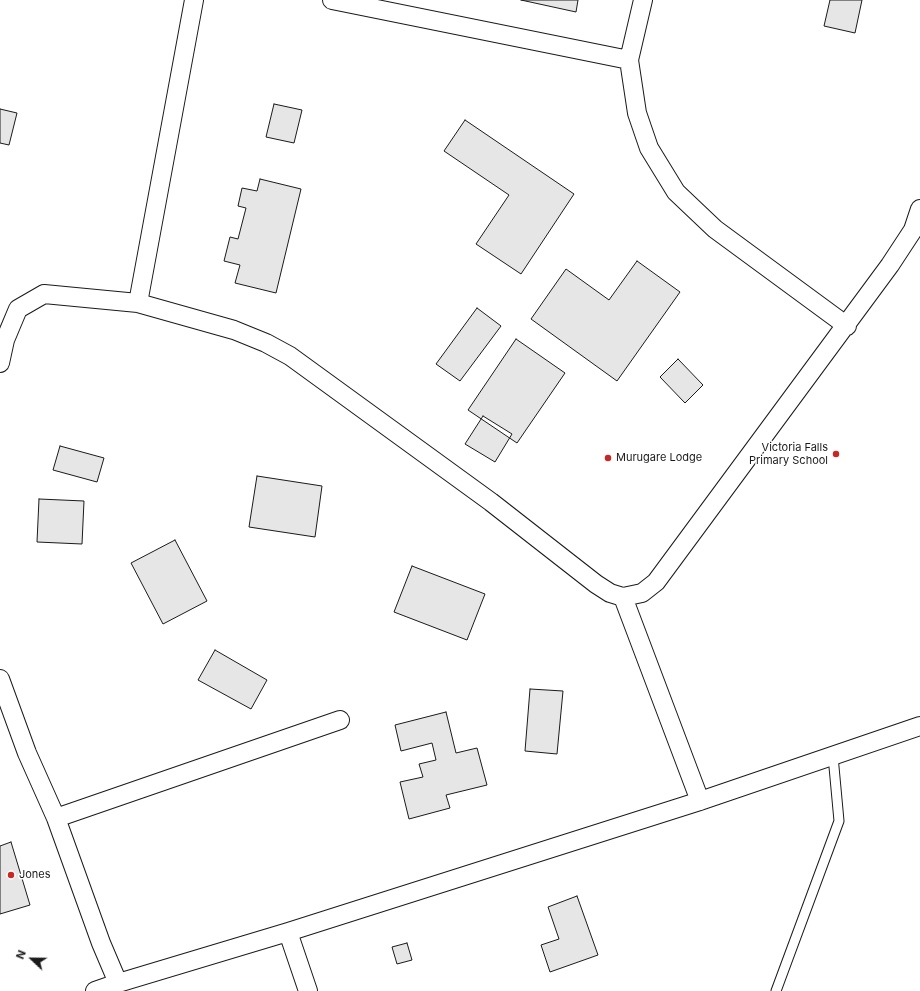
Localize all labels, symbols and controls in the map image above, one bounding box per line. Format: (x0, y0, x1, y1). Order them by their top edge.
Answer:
place label: Victoria Falls Primary School (749, 441, 828, 467)
marker: Victoria Falls Primary School (831, 449, 841, 459)
place label: Murugare Lodge (616, 451, 702, 465)
marker: Murugare Lodge (603, 453, 613, 463)
place label: Jones (19, 868, 51, 882)
marker: Jones (6, 870, 16, 880)
north arrow (12, 939, 52, 979)
text: N (13, 948, 29, 961)

